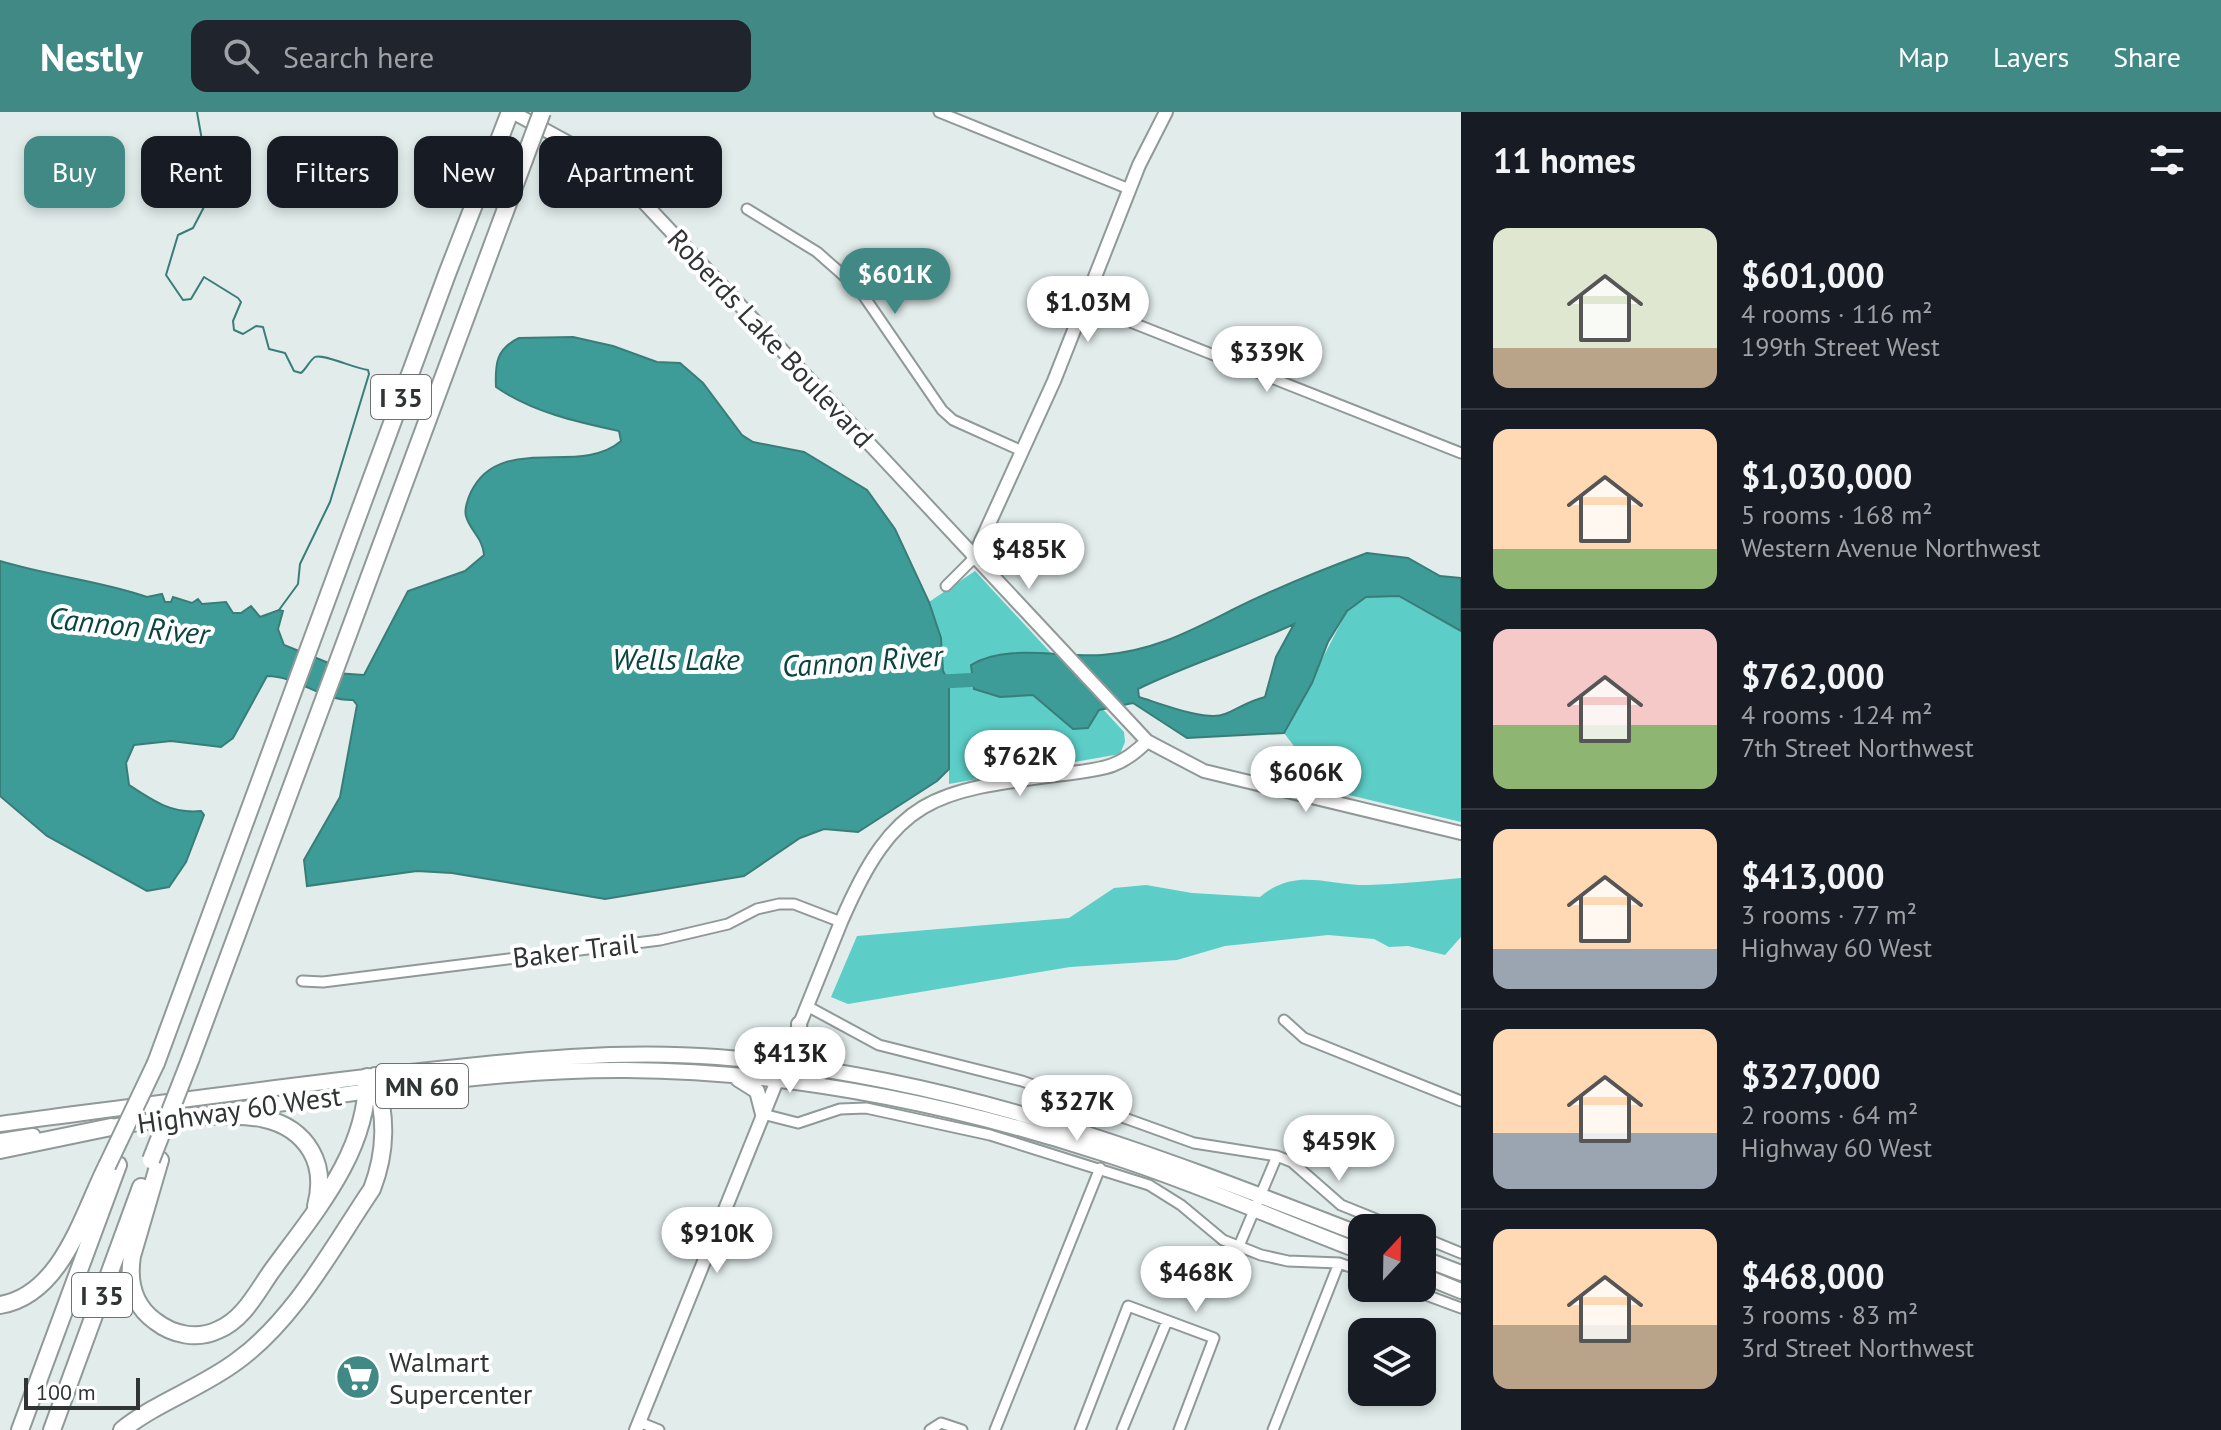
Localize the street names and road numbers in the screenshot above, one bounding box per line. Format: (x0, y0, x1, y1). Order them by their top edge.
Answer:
street label: Roberds Lake Boulevard (660, 221, 882, 455)
road number: I 35 (371, 375, 431, 419)
street label: Baker Trail (511, 924, 639, 976)
road number: MN 60 (376, 1064, 468, 1108)
street label: Highway 60 West (135, 1076, 344, 1142)
road number: I 35 (72, 1273, 132, 1317)

